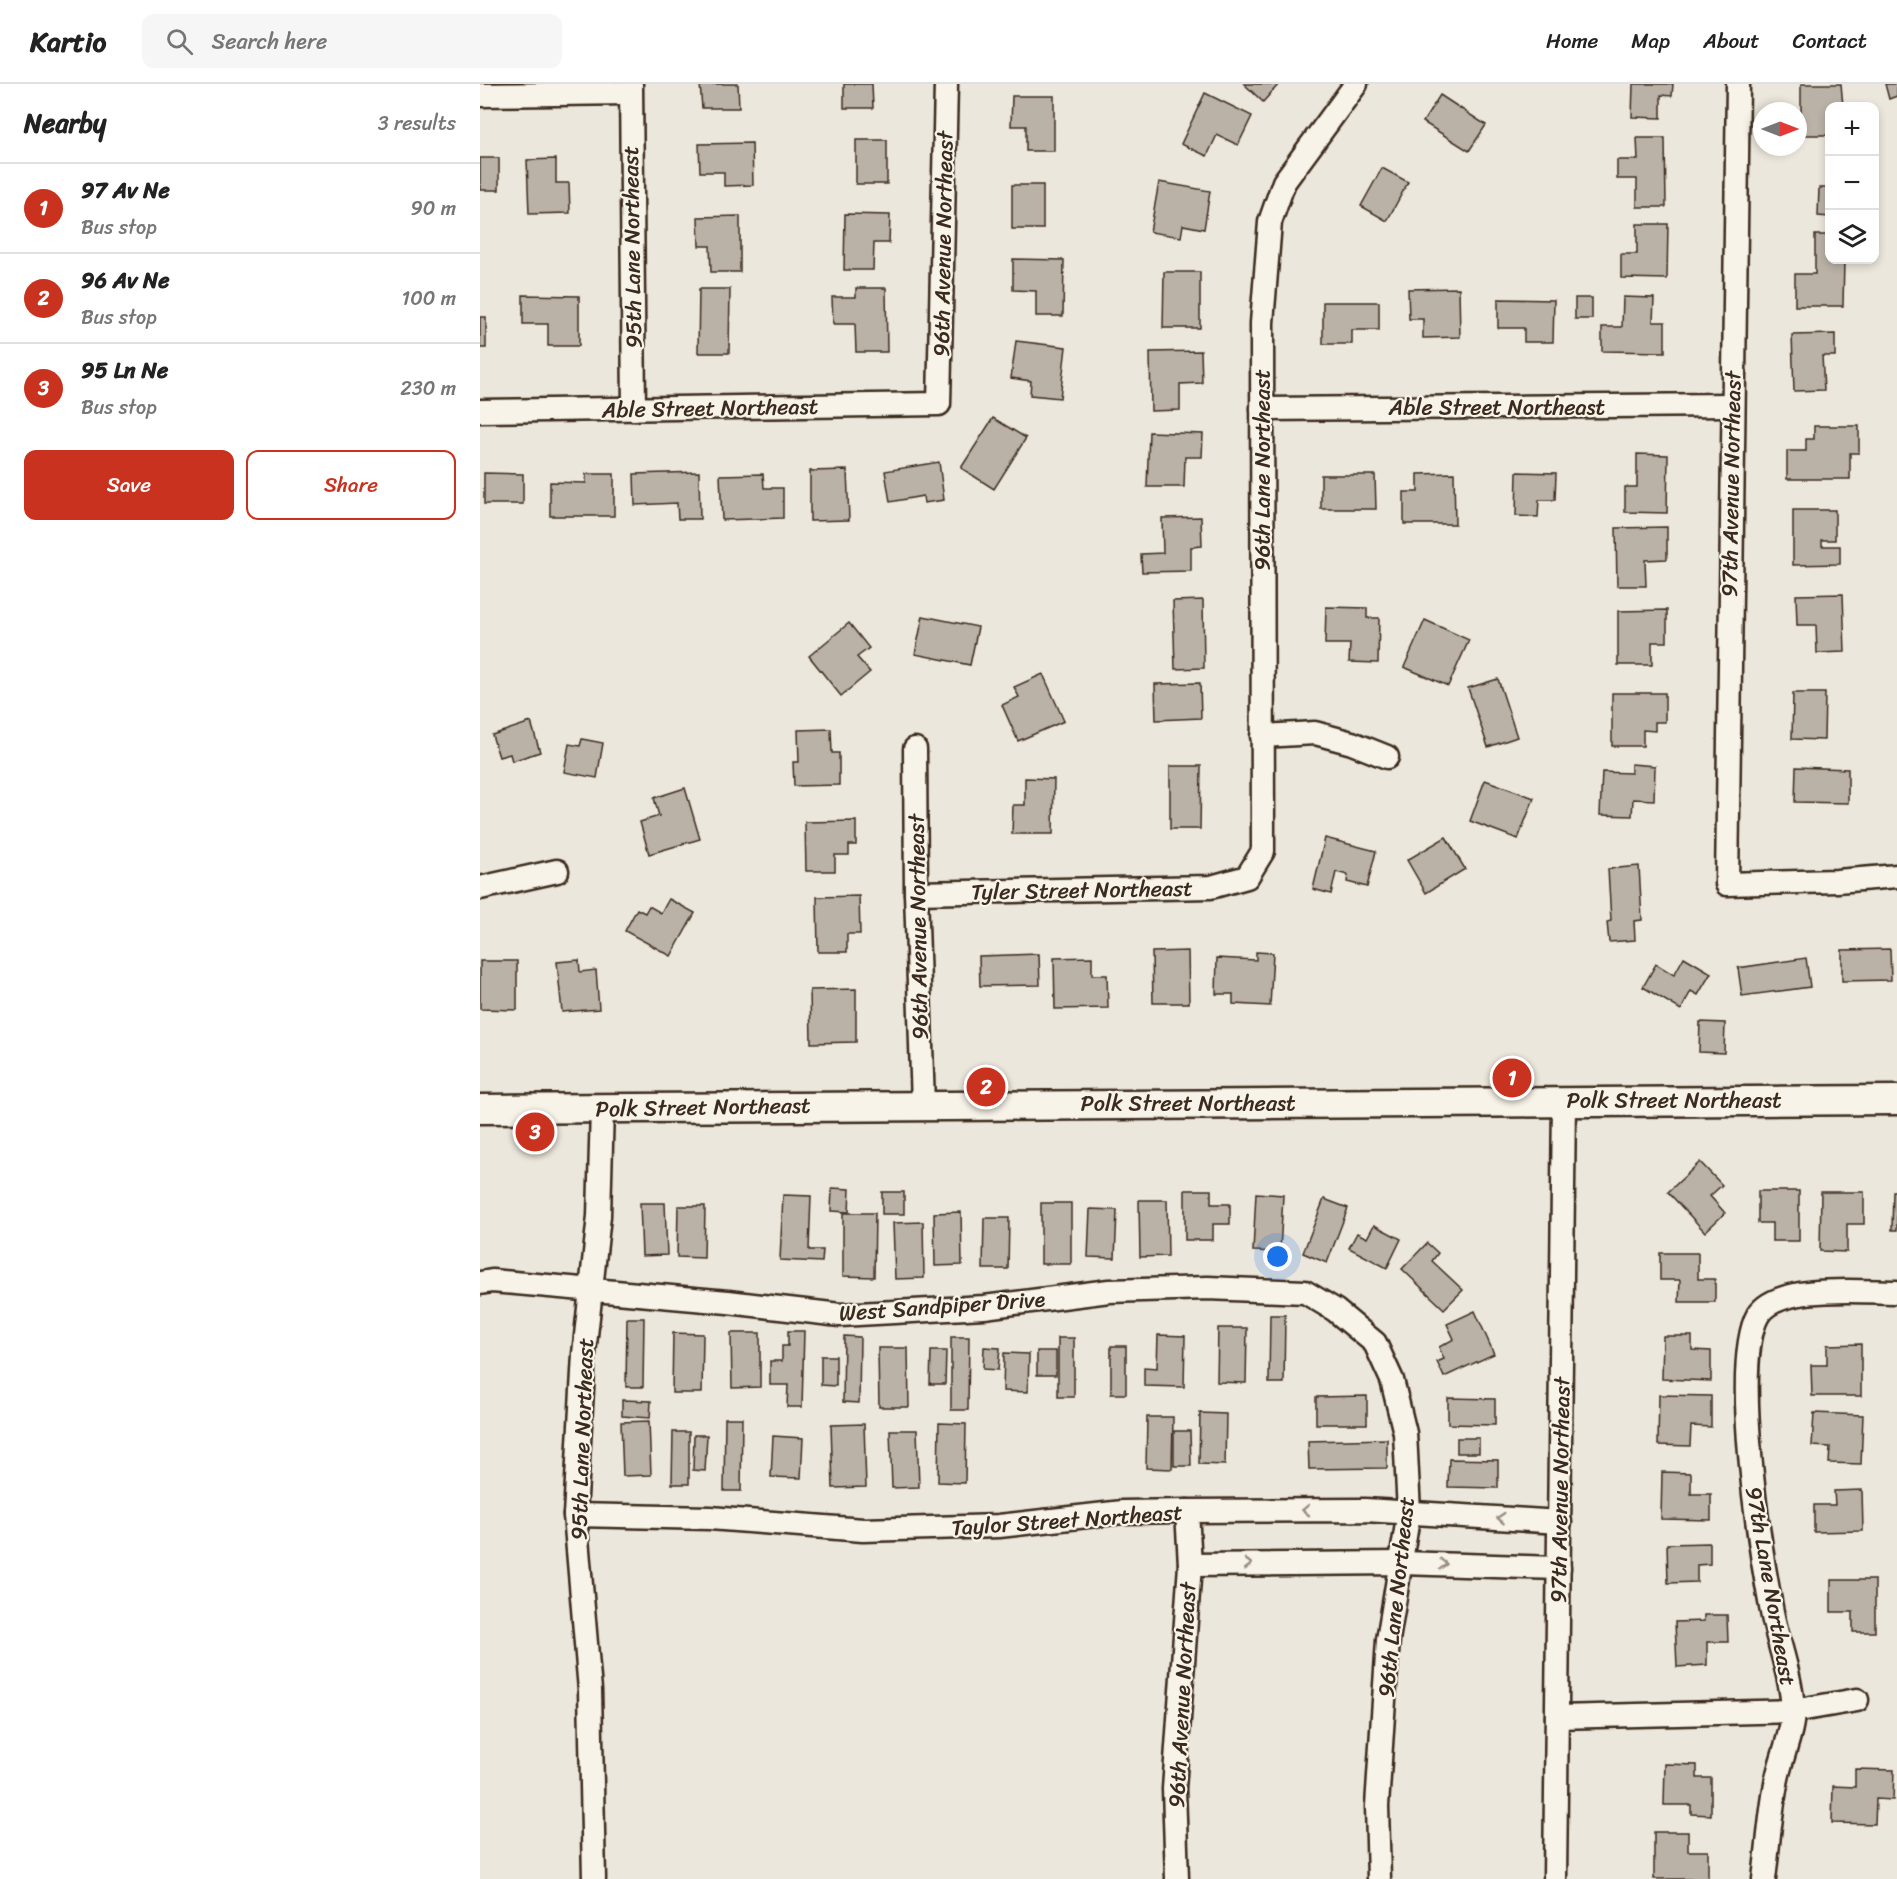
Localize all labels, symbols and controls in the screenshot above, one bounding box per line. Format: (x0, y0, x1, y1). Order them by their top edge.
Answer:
search box (142, 14, 562, 68)
text: Kartio (30, 17, 106, 66)
text: Search here (211, 22, 327, 61)
text: Home (1546, 22, 1598, 60)
text: Map (1631, 22, 1670, 60)
text: About (1703, 22, 1760, 60)
text: Contact (1793, 22, 1867, 60)
icon: search (163, 25, 196, 58)
text: Nearby (24, 100, 106, 146)
north arrow (1753, 102, 1807, 156)
map controls (1825, 102, 1879, 264)
button: + (1825, 102, 1879, 156)
text: 3 results (378, 106, 456, 141)
street label: 96th Avenue Northeast (922, 130, 964, 357)
street label: 95th Lane Northeast (611, 145, 653, 349)
button: − (1825, 156, 1879, 210)
text: 97 Av Ne (81, 171, 170, 210)
text: 1 (39, 191, 48, 226)
text: 90 m (411, 191, 456, 226)
text: Bus stop (81, 210, 157, 245)
button: layers (1825, 210, 1879, 264)
text: 96 Av Ne (81, 261, 170, 300)
text: 2 (38, 281, 49, 316)
text: 100 m (402, 281, 456, 316)
text: Bus stop (81, 300, 157, 335)
text: 95 Ln Ne (81, 351, 168, 390)
street label: 96th Lane Northeast (1243, 369, 1282, 571)
street label: 97th Avenue Northeast (1710, 370, 1752, 597)
text: 3 (38, 371, 49, 406)
text: 230 m (400, 371, 456, 406)
street label: Able Street Northeast (601, 387, 819, 429)
street label: Able Street Northeast (1388, 388, 1606, 427)
text: Bus stop (81, 390, 157, 425)
button: Save (24, 450, 234, 520)
button: Share (246, 450, 456, 520)
street label: 96th Avenue Northeast (897, 813, 939, 1040)
street label: Tyler Street Northeast (971, 869, 1194, 911)
pin: 1 (1492, 1056, 1532, 1100)
pin: 2 (966, 1064, 1006, 1110)
street label: Polk Street Northeast (1566, 1081, 1782, 1120)
street label: Polk Street Northeast (1080, 1084, 1296, 1123)
street label: Polk Street Northeast (595, 1086, 811, 1128)
pin: 3 (516, 1110, 554, 1154)
your location (1263, 1242, 1292, 1271)
street label: West Sandpiper Drive (838, 1279, 1047, 1333)
street label: 95th Lane Northeast (559, 1337, 605, 1541)
street label: 97th Avenue Northeast (1539, 1376, 1581, 1603)
street label: 97th Lane Northeast (1734, 1483, 1808, 1689)
street label: Taylor Street Northeast (950, 1492, 1184, 1548)
street label: 96th Lane Northeast (1366, 1494, 1426, 1699)
one-way arrow (1302, 1504, 1311, 1516)
one-way arrow (1497, 1512, 1506, 1525)
one-way arrow (1244, 1558, 1253, 1570)
one-way arrow (1439, 1558, 1448, 1571)
street label: 96th Avenue Northeast (1157, 1580, 1207, 1809)

